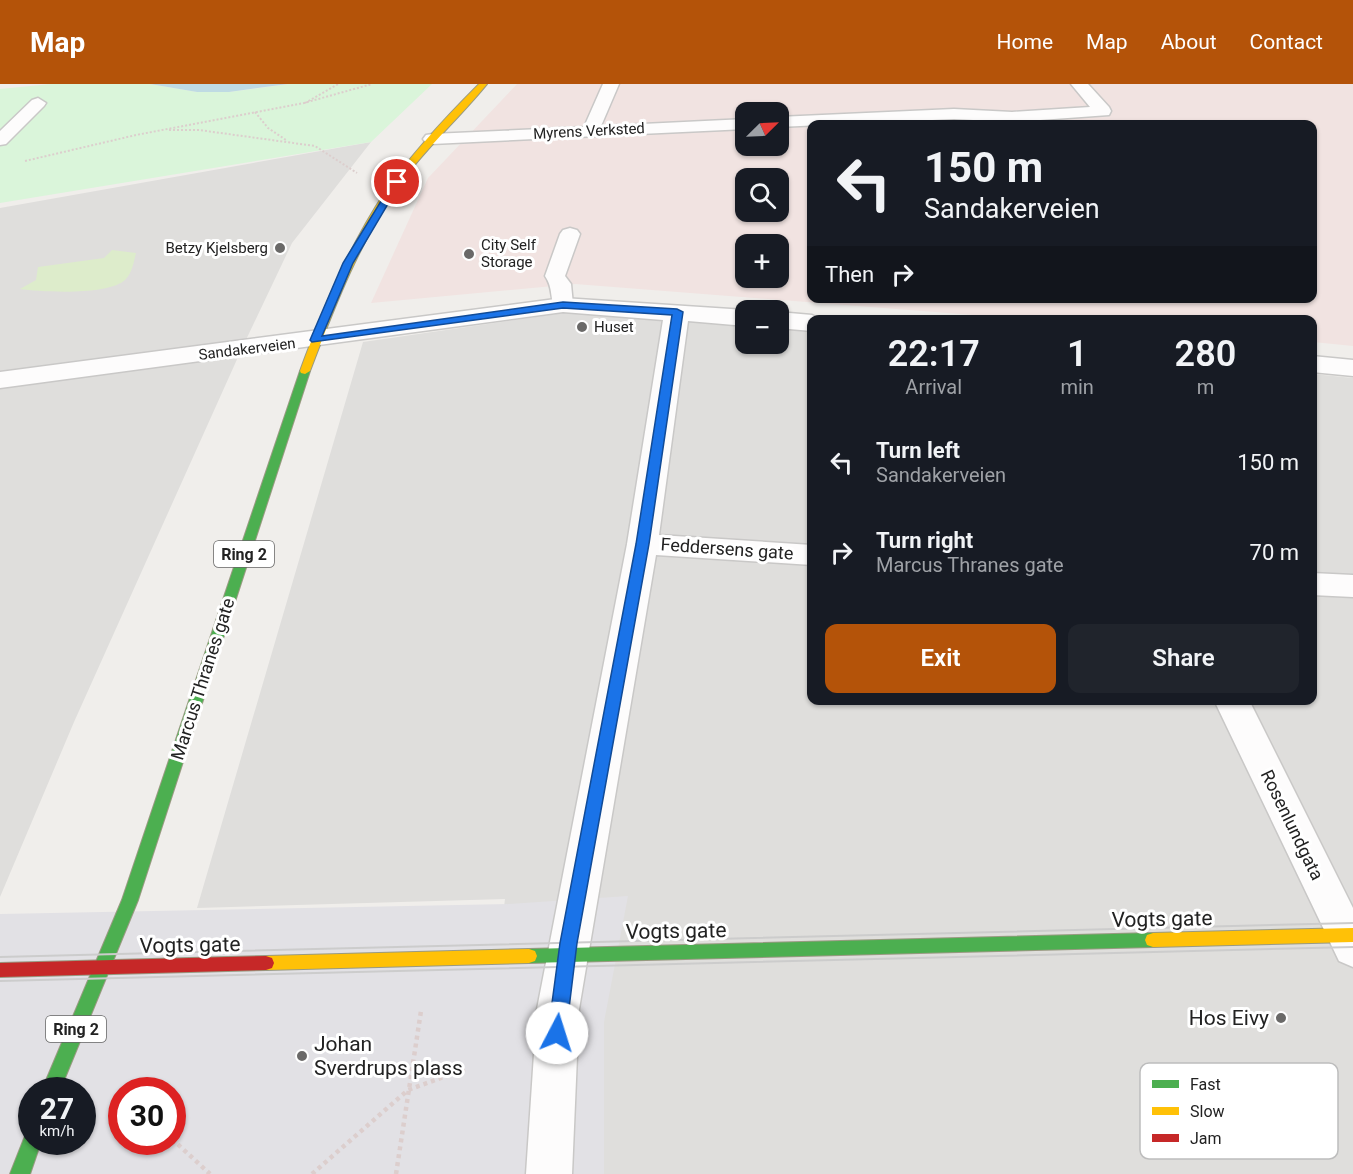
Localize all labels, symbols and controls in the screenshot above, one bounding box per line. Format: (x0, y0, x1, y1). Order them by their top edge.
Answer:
text: Map (30, 26, 85, 59)
text: Home (997, 30, 1053, 54)
text: Map (1086, 30, 1128, 54)
text: About (1161, 30, 1217, 54)
text: Contact (1250, 30, 1323, 54)
north arrow (735, 102, 789, 156)
map controls (735, 102, 789, 354)
street label: Myrens Verksted (533, 119, 645, 143)
text: 150 m (924, 143, 1043, 192)
icon: left (825, 144, 903, 222)
pin (371, 156, 422, 207)
icon: arrive (380, 165, 413, 198)
button: search (735, 168, 789, 222)
text: Sandakerveien (924, 193, 1100, 225)
button: + (735, 234, 789, 288)
place label: City Self Storage (481, 236, 537, 271)
place label: Betzy Kjelsberg (165, 239, 268, 257)
marker: Betzy Kjelsberg (273, 241, 287, 255)
marker: City Self Storage (462, 247, 476, 261)
icon: right (886, 258, 919, 291)
text: Then (825, 262, 874, 287)
button: − (735, 300, 789, 354)
place label: Huset (594, 318, 634, 336)
marker: Huset (575, 320, 589, 334)
text: 22:17 (888, 333, 980, 375)
text: 1 (1067, 333, 1087, 375)
text: 280 (1175, 333, 1236, 375)
street label: Sandakerveien (197, 334, 297, 364)
text: Arrival (905, 375, 962, 399)
text: min (1060, 375, 1094, 399)
text: m (1197, 375, 1214, 399)
text: Turn left (876, 438, 960, 463)
icon: left (825, 446, 858, 479)
text: 150 m (1237, 450, 1299, 475)
text: Sandakerveien (876, 463, 1006, 487)
text: Turn right (876, 528, 973, 553)
street label: Feddersens gate (660, 533, 794, 564)
icon: right (825, 536, 858, 569)
text: 70 m (1250, 540, 1299, 565)
road number: Ring 2 (214, 541, 274, 567)
text: Marcus Thranes gate (876, 553, 1064, 577)
street label: Marcus Thranes gate (166, 595, 239, 762)
button: Exit (825, 624, 1056, 693)
button: Share (1068, 624, 1299, 693)
street label: Rosenlundgata (1257, 766, 1328, 883)
street label: Vogts gate (1111, 906, 1213, 932)
street label: Vogts gate (625, 918, 727, 944)
street label: Vogts gate (139, 932, 241, 958)
position arrow (525, 1001, 589, 1065)
place label: Hos Eivy (1189, 1006, 1269, 1030)
marker: Hos Eivy (1274, 1011, 1288, 1025)
road number: Ring 2 (46, 1016, 106, 1042)
place label: Johan Sverdrups plass (314, 1032, 463, 1080)
marker: Johan Sverdrups plass (295, 1049, 309, 1063)
legend (1140, 1063, 1338, 1159)
text: Fast (1190, 1075, 1221, 1094)
speed limit sign: 30 (108, 1077, 186, 1155)
text: 27 (40, 1091, 74, 1126)
text: Slow (1190, 1102, 1225, 1121)
text: km/h (39, 1122, 75, 1140)
text: Jam (1190, 1129, 1222, 1148)

